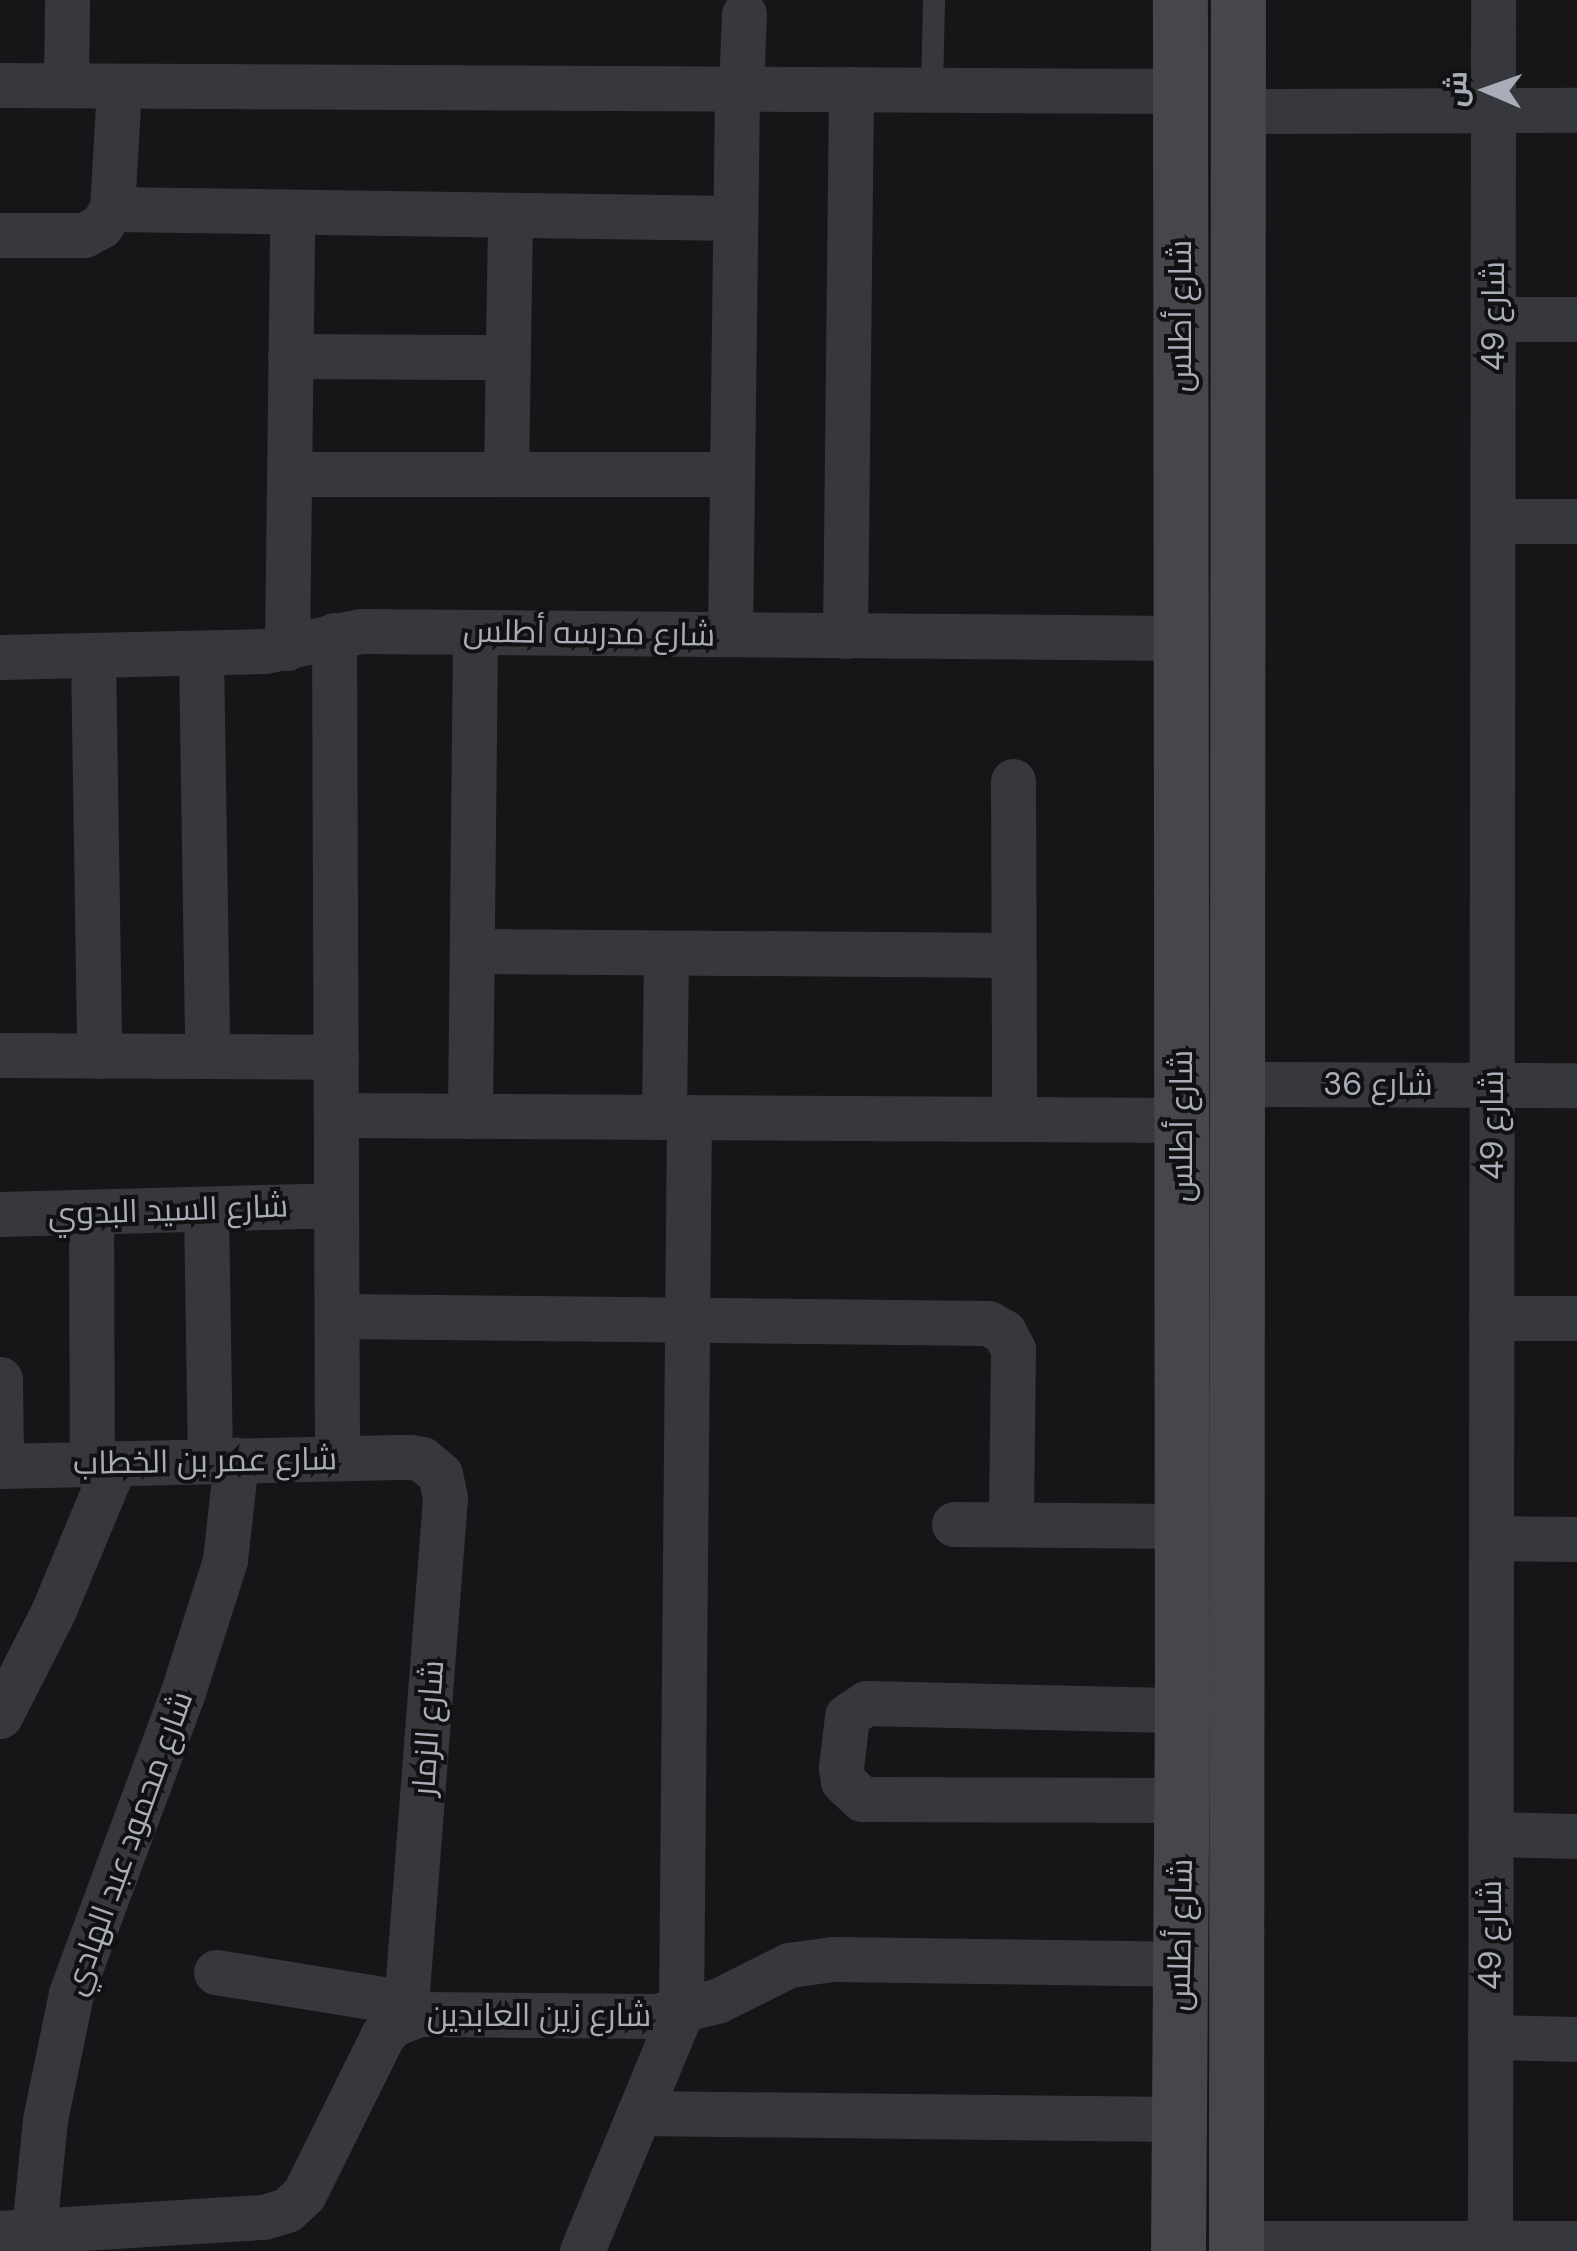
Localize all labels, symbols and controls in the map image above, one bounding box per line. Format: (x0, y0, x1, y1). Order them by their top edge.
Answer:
north arrow (1437, 40, 1537, 140)
text: ش (1437, 70, 1476, 108)
street label: شارع أطلس (1161, 240, 1199, 392)
street label: شارع 49 (1474, 261, 1512, 371)
street label: شارع مدرسه أطلس (463, 612, 715, 654)
street label: شارع أطلس (1162, 1050, 1200, 1202)
street label: شارع 36 (1323, 1065, 1433, 1103)
street label: شارع 49 (1473, 1070, 1511, 1180)
street label: شارع السيد البدوي (47, 1187, 289, 1233)
street label: شارع عمر بن الخطاب (73, 1439, 337, 1483)
street label: شارع الزمار (404, 1659, 452, 1797)
street label: شارع محمود عبد الهادي (55, 1686, 201, 2000)
street label: شارع أطلس (1159, 1858, 1201, 2012)
street label: شارع 49 (1471, 1880, 1509, 1990)
street label: شارع زين العابدين (427, 1996, 651, 2034)

